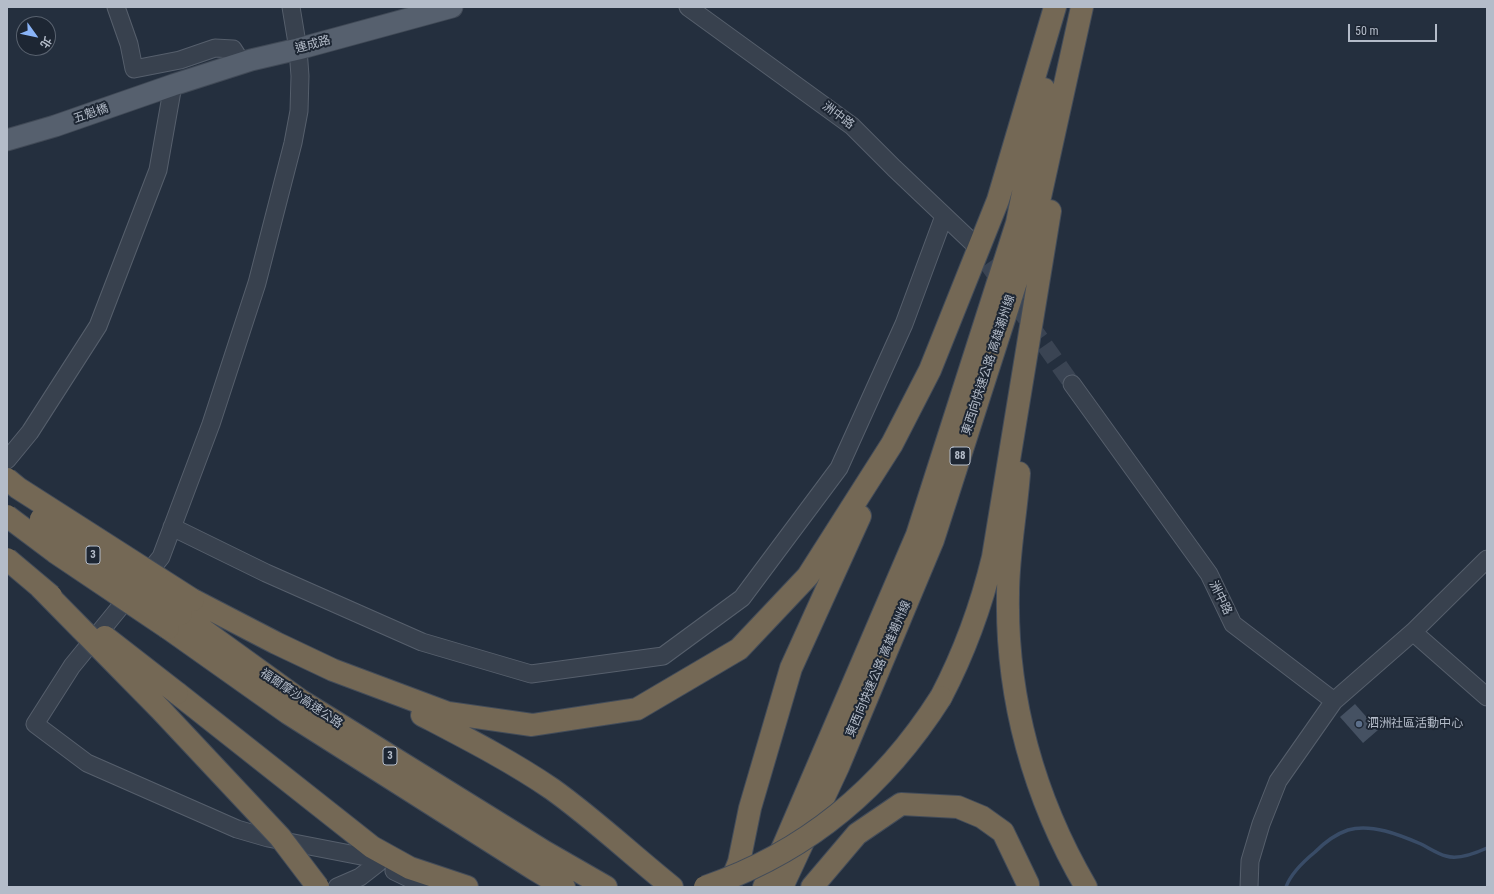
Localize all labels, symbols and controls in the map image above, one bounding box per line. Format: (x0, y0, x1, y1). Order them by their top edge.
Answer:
north arrow (16, 16, 56, 56)
scale bar (1350, 16, 1439, 42)
text: 50 m (1355, 24, 1379, 38)
street label: 連成路 (294, 33, 332, 57)
text: 北 (37, 34, 54, 50)
street label: 洲中路 (819, 99, 857, 133)
street label: 五魁橋 (72, 101, 110, 127)
street label: 東西向快速公路 高雄潮州線 (959, 293, 1019, 437)
road number: 88 (950, 447, 970, 465)
road number: 3 (86, 546, 100, 564)
street label: 洲中路 (1206, 579, 1234, 617)
street label: 東西向快速公路 高雄潮州線 (844, 599, 914, 739)
street label: 福爾摩沙高速公路 (257, 666, 345, 732)
place label: 泗洲社區活動中心 (1367, 717, 1463, 731)
marker: 泗洲社區活動中心 (1354, 719, 1364, 729)
road number: 3 (383, 747, 397, 765)

